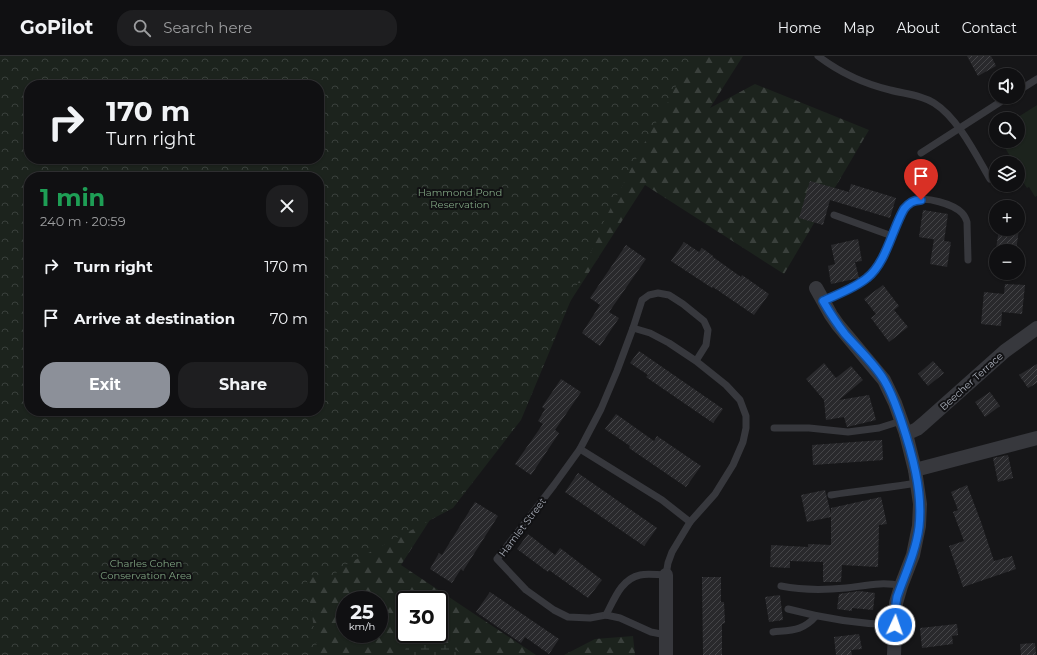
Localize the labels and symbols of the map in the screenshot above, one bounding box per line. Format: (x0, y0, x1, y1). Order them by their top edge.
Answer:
pin (904, 159, 938, 200)
park label: Hammond Pond Reservation (418, 186, 502, 211)
street label: Beecher Terrace (937, 349, 1006, 413)
street label: Hamlet Street (496, 495, 549, 559)
park label: Charles Cohen Conservation Area (100, 557, 192, 582)
speed limit sign: 30 (396, 591, 448, 643)
position arrow (874, 604, 916, 646)

